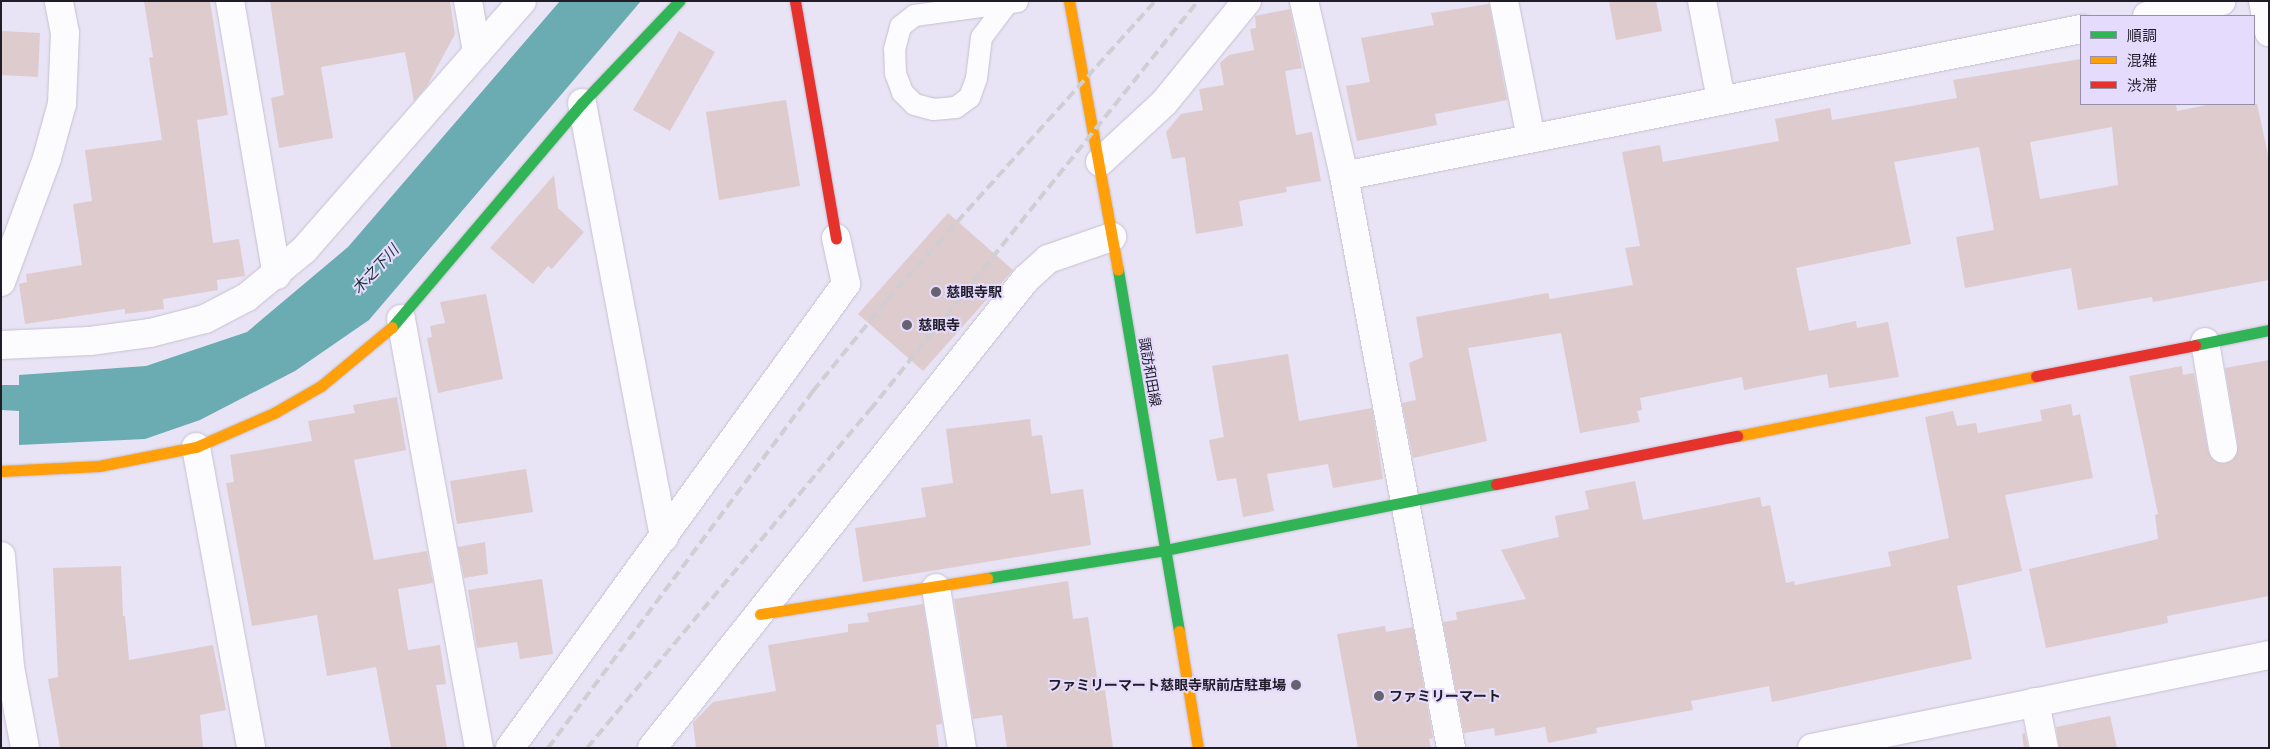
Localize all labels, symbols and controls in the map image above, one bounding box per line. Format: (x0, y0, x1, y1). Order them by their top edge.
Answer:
legend (2080, 15, 2255, 105)
text: 順調 (2127, 26, 2157, 45)
text: 混雑 (2127, 51, 2157, 70)
text: 渋滞 (2127, 76, 2157, 95)
water label: 木之下川 (348, 241, 402, 297)
place label: 慈眼寺駅 (946, 284, 1002, 300)
marker: 慈眼寺駅 (930, 286, 942, 298)
place label: 慈眼寺 (918, 317, 960, 333)
marker: 慈眼寺 (900, 318, 914, 332)
street label: 諏訪和田線 (1136, 336, 1164, 408)
place label: ファミリーマート慈眼寺駅前店駐車場 (1048, 677, 1286, 693)
marker: ファミリーマート慈眼寺駅前店駐車場 (1290, 679, 1302, 691)
place label: ファミリーマート (1389, 688, 1501, 704)
marker: ファミリーマート (1373, 690, 1385, 702)

